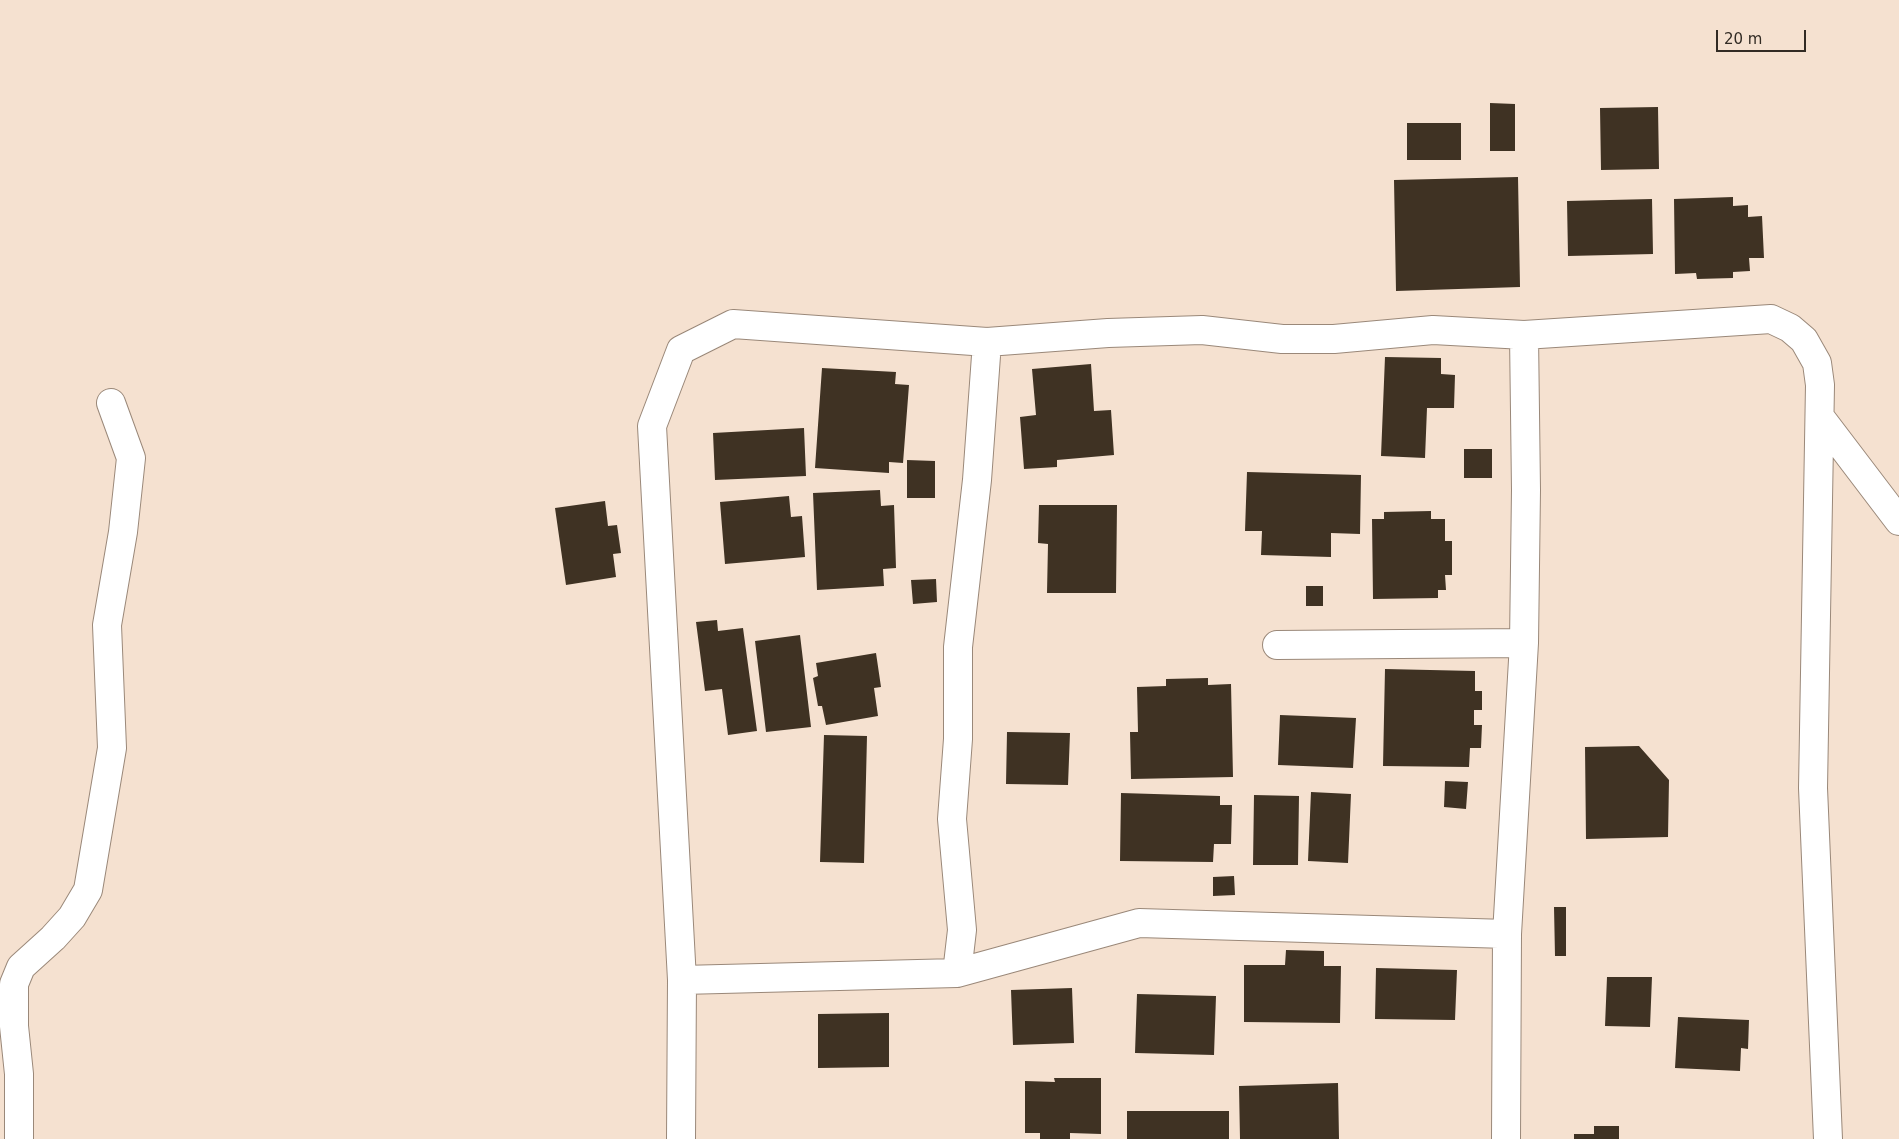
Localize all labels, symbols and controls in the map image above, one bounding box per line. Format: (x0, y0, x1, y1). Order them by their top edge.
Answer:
scale bar (1719, 20, 1809, 52)
text: 20 m (1724, 30, 1762, 48)

